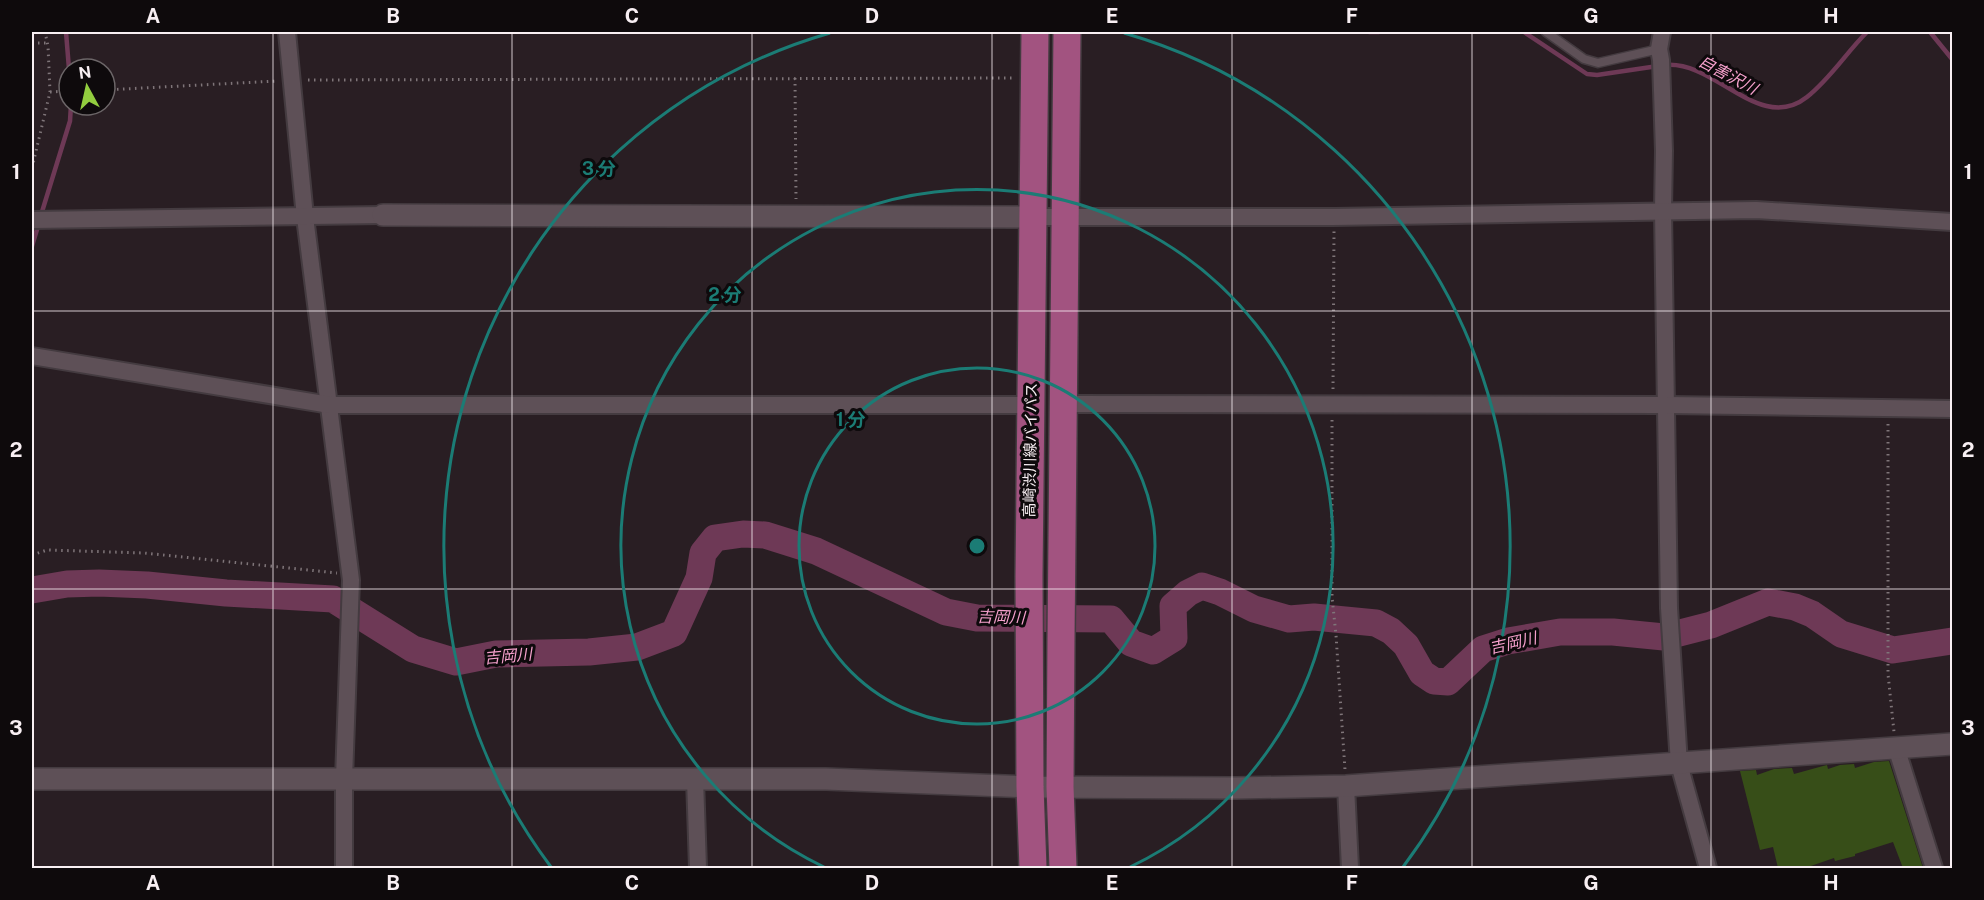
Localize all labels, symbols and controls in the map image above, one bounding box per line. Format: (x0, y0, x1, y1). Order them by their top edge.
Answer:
text: A (146, 4, 160, 28)
text: B (386, 4, 400, 28)
text: C (625, 4, 639, 28)
text: D (865, 4, 879, 28)
text: E (1106, 4, 1118, 28)
text: F (1346, 4, 1358, 28)
text: G (1583, 4, 1599, 28)
text: H (1823, 4, 1839, 28)
water label: 自害沢川 (1695, 52, 1762, 99)
north arrow (57, 57, 117, 117)
text: N (77, 62, 93, 83)
text: 3 分 (582, 158, 616, 179)
text: 1 (12, 160, 20, 184)
text: 1 (1964, 160, 1972, 184)
text: 2 分 (708, 284, 742, 305)
street label: 高崎渋川線バイパス (1020, 383, 1040, 517)
text: 1 分 (836, 409, 866, 430)
text: 2 (10, 438, 22, 462)
text: 2 (1962, 438, 1974, 462)
centre of rings (967, 536, 987, 556)
water label: 吉岡川 (977, 607, 1027, 627)
water label: 吉岡川 (1487, 628, 1540, 658)
water label: 吉岡川 (483, 644, 535, 668)
text: 3 (9, 716, 23, 740)
text: 3 (1961, 716, 1975, 740)
text: A (146, 871, 160, 895)
text: B (386, 871, 400, 895)
text: C (625, 871, 639, 895)
text: D (865, 871, 879, 895)
text: E (1106, 871, 1118, 895)
text: F (1346, 871, 1358, 895)
text: G (1583, 871, 1599, 895)
text: H (1823, 871, 1839, 895)

